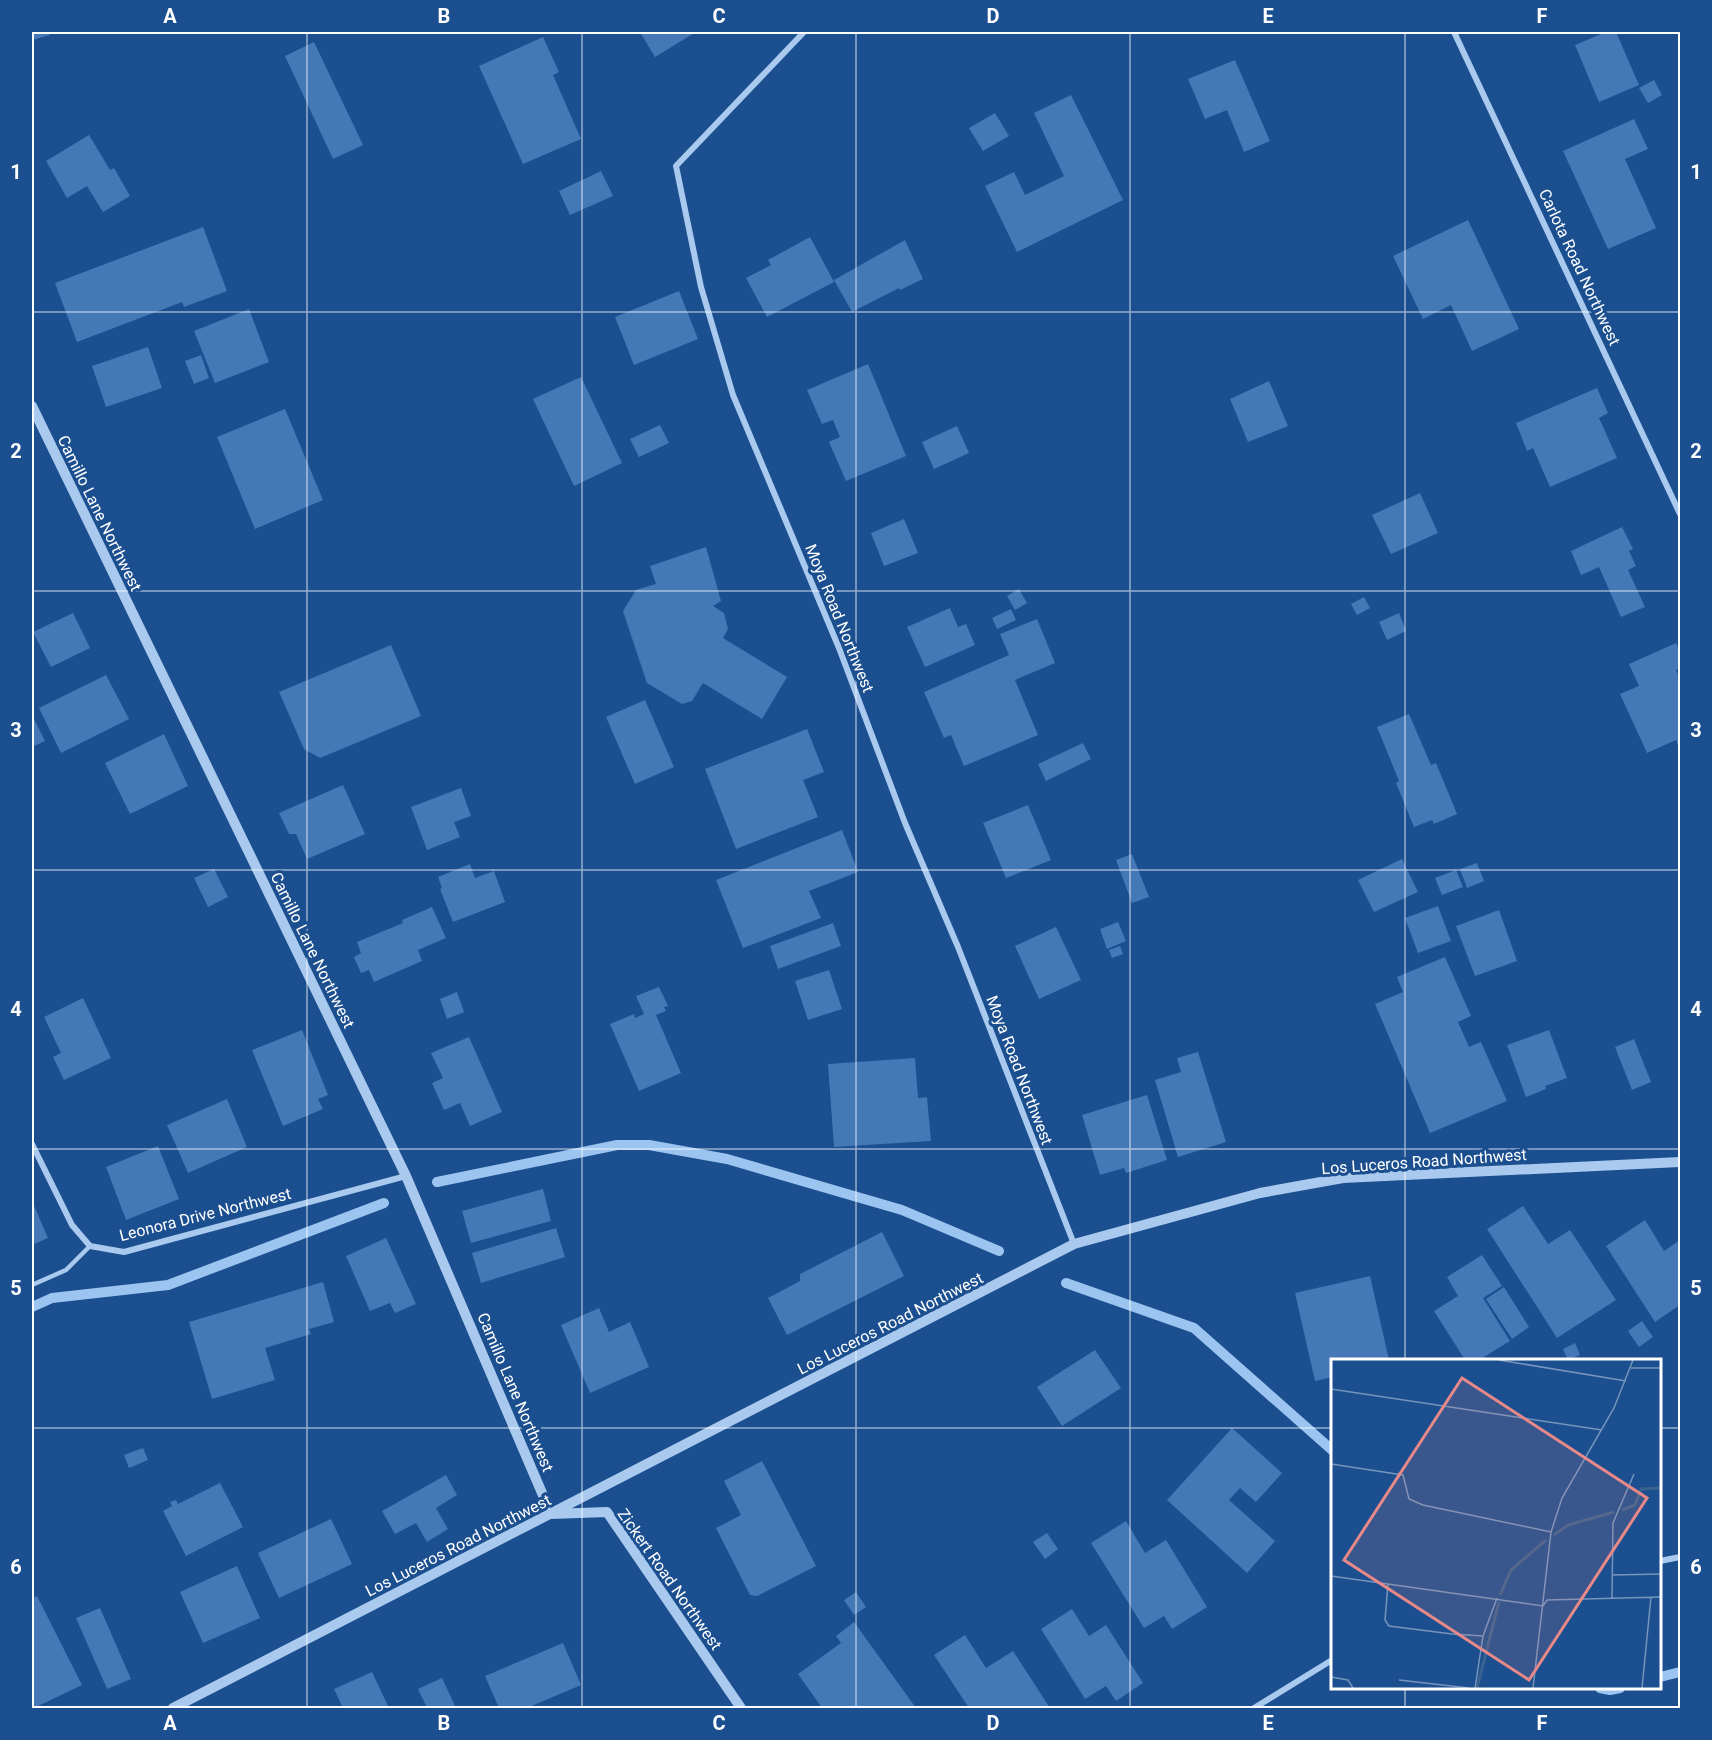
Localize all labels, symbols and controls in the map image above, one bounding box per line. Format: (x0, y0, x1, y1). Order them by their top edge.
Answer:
text: A (163, 4, 177, 28)
text: B (438, 4, 450, 28)
text: C (712, 4, 726, 28)
text: D (987, 4, 1000, 28)
text: E (1262, 4, 1274, 28)
text: F (1537, 4, 1548, 28)
text: 1 (10, 160, 22, 184)
text: 1 (1690, 160, 1702, 184)
street label: Carlota Road Northwest (1535, 186, 1624, 349)
street label: Camillo Lane Northwest (54, 432, 146, 594)
text: 2 (10, 439, 22, 463)
text: 2 (1690, 439, 1702, 463)
street label: Moya Road Northwest (801, 541, 878, 695)
text: 3 (10, 718, 22, 742)
text: 3 (1690, 718, 1702, 742)
street label: Camillo Lane Northwest (267, 869, 359, 1031)
street label: Moya Road Northwest (982, 993, 1057, 1147)
text: 4 (10, 997, 22, 1021)
text: 4 (1690, 997, 1702, 1021)
street label: Los Luceros Road Northwest (1321, 1145, 1527, 1178)
street label: Leonora Drive Northwest (117, 1184, 293, 1245)
street label: Los Luceros Road Northwest (794, 1268, 986, 1379)
text: 5 (10, 1276, 22, 1300)
text: 5 (1690, 1276, 1702, 1300)
street label: Camillo Lane Northwest (473, 1310, 558, 1475)
inset map (1331, 1359, 1661, 1689)
street label: Los Luceros Road Northwest (362, 1490, 554, 1601)
street label: Zickert Road Northwest (614, 1505, 726, 1654)
text: 6 (10, 1555, 22, 1579)
text: 6 (1690, 1555, 1702, 1579)
text: A (163, 1711, 177, 1735)
text: B (438, 1711, 450, 1735)
text: C (712, 1711, 726, 1735)
text: D (987, 1711, 1000, 1735)
text: E (1262, 1711, 1274, 1735)
text: F (1537, 1711, 1548, 1735)

